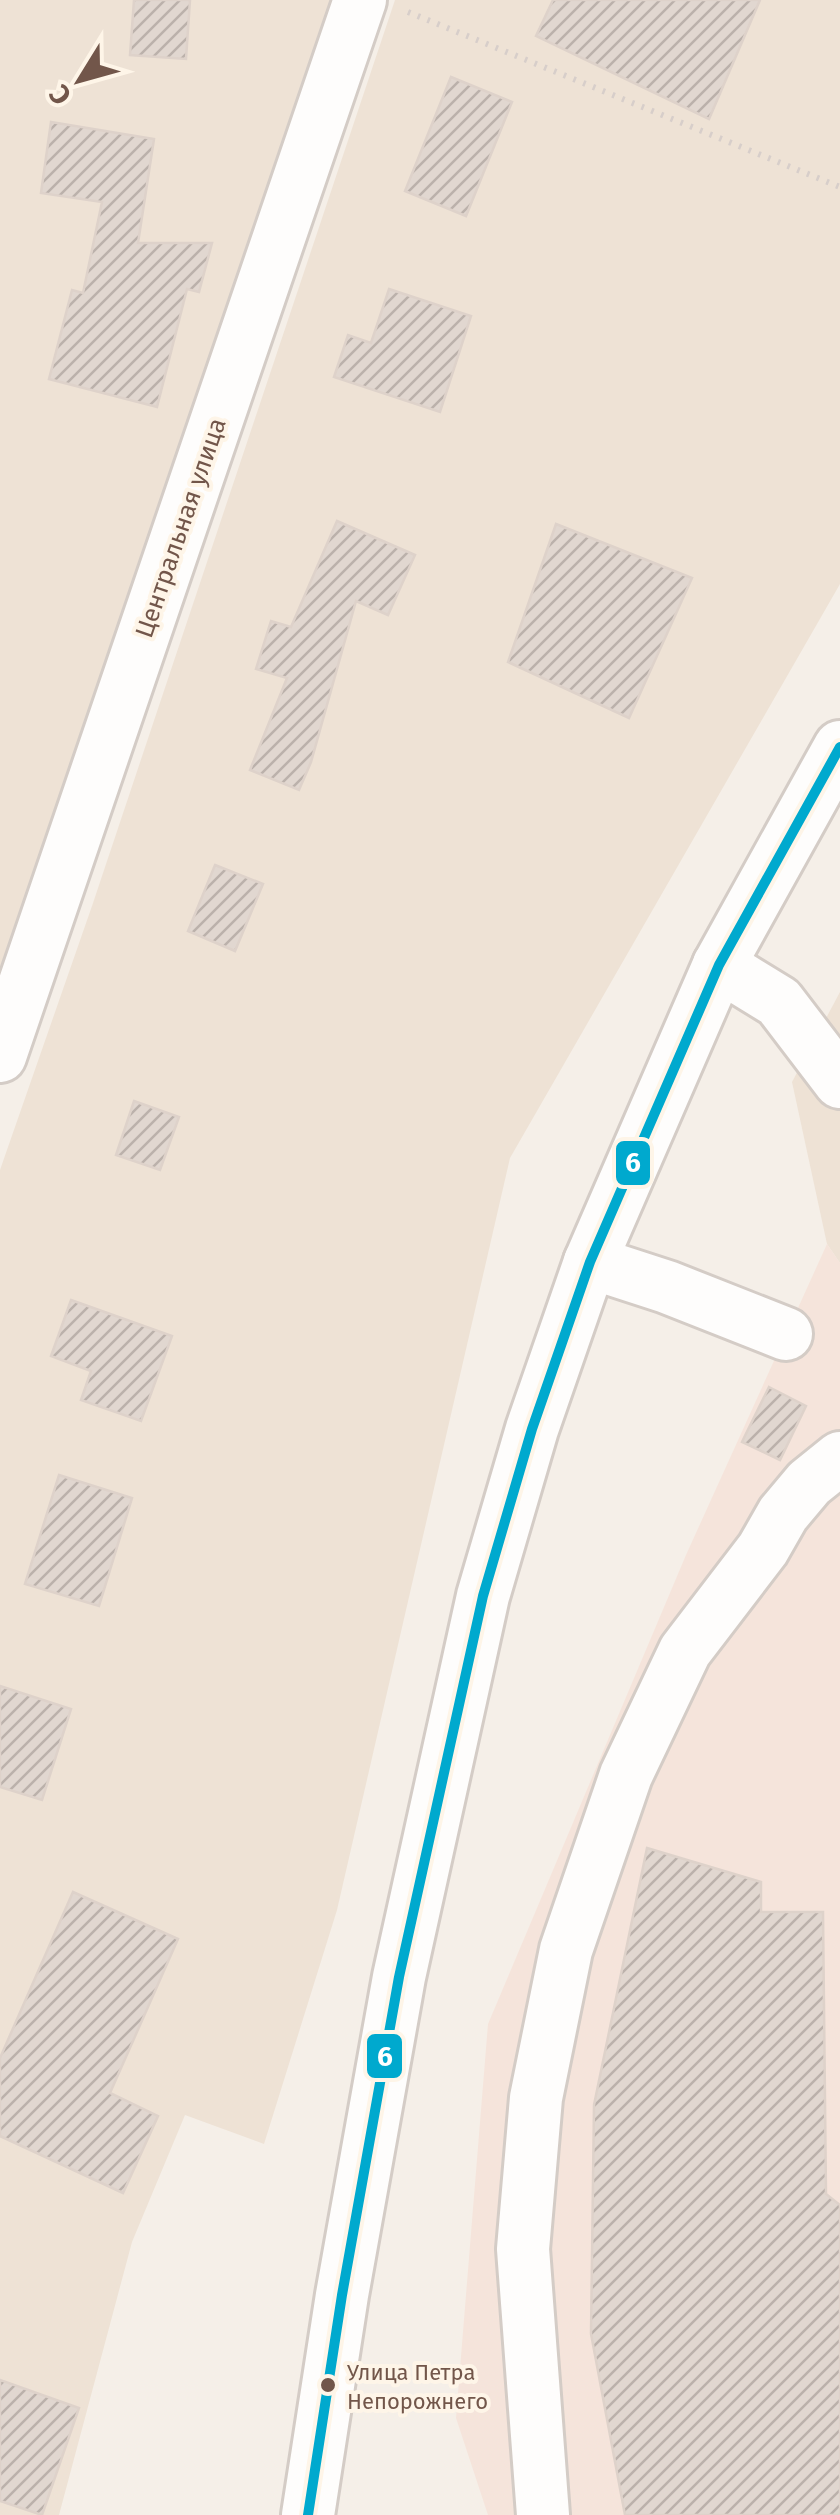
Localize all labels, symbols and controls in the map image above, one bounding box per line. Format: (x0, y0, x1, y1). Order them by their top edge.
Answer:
north arrow (30, 30, 130, 130)
text: С (42, 78, 78, 111)
street label: Центральная улица (129, 414, 233, 642)
line badge: 6 (614, 1139, 652, 1187)
text: 6 (625, 1146, 641, 1179)
line badge: 6 (365, 2032, 404, 2080)
text: 6 (377, 2040, 393, 2073)
place label: Улица Петра Непорожнего (347, 2359, 488, 2415)
marker: Улица Петра Непорожнего (318, 2375, 338, 2395)

